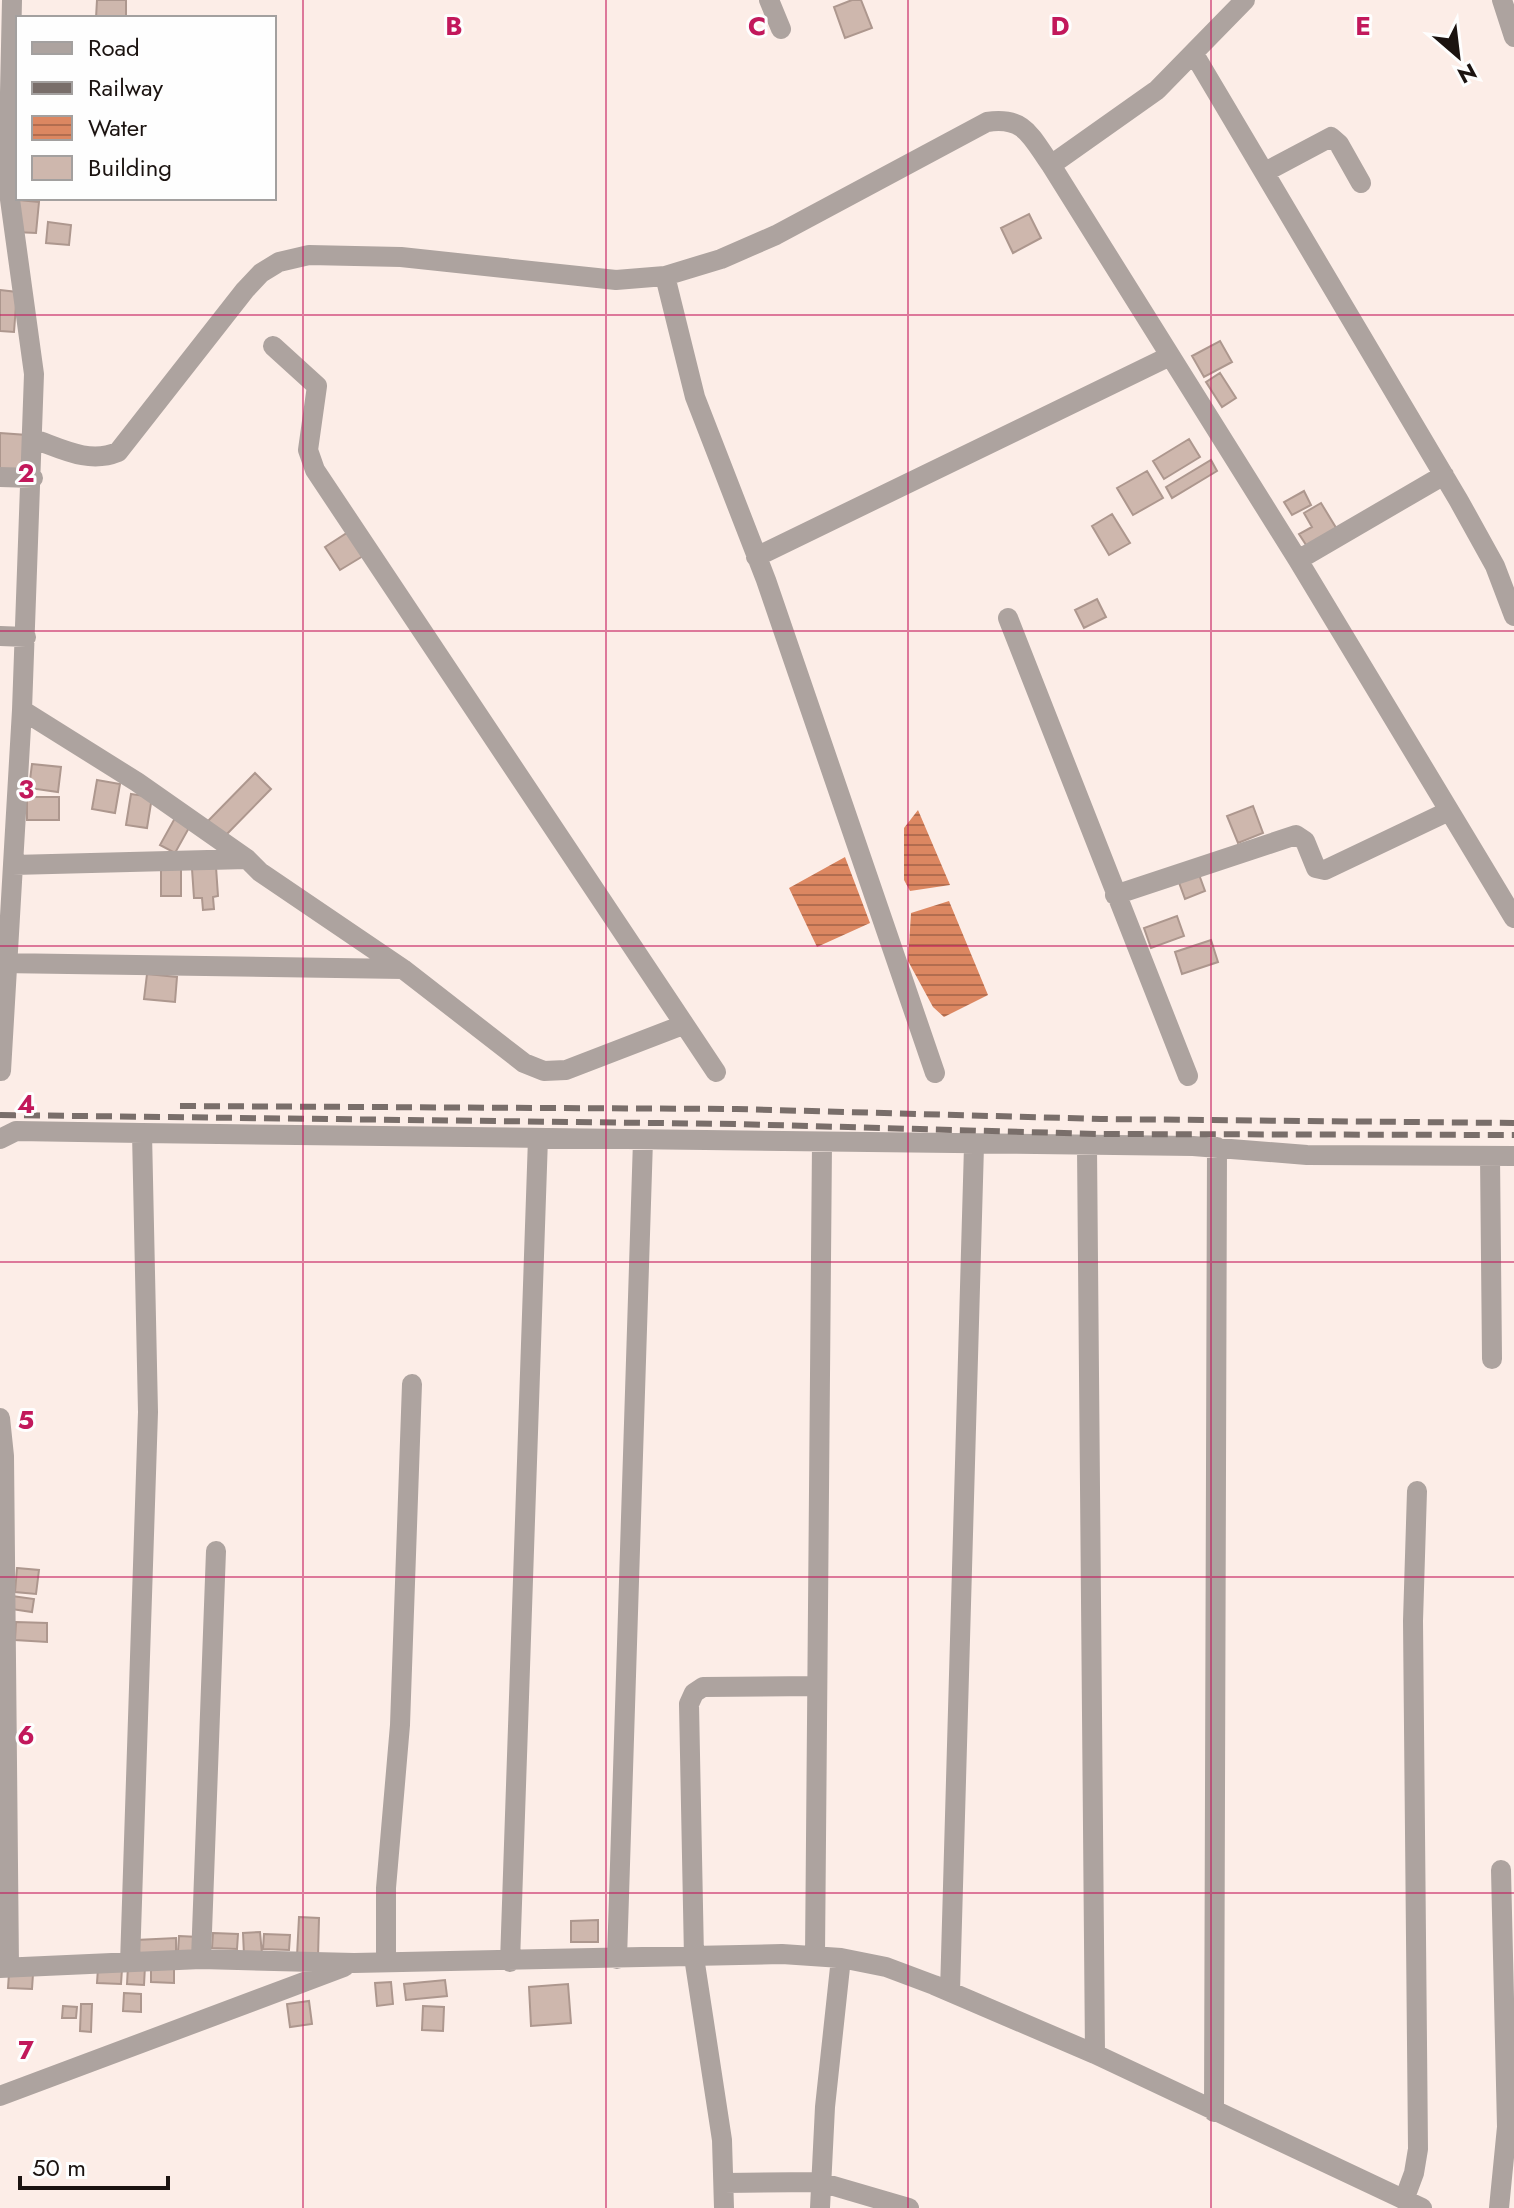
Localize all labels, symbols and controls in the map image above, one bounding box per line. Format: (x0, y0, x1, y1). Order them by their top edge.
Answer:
text: B (445, 7, 463, 45)
text: C (748, 7, 766, 45)
text: D (1050, 7, 1070, 45)
text: E (1355, 7, 1371, 45)
legend (16, 16, 276, 200)
north arrow (1418, 16, 1498, 96)
text: Road (88, 30, 140, 65)
text: N (1452, 55, 1483, 92)
text: Railway (88, 70, 163, 105)
text: Water (88, 110, 148, 145)
text: Building (88, 150, 172, 185)
text: 2 (17, 454, 35, 492)
text: 3 (18, 770, 34, 808)
text: 4 (17, 1085, 35, 1123)
text: 5 (18, 1401, 34, 1439)
text: 6 (17, 1716, 35, 1754)
text: 7 (18, 2031, 34, 2069)
scale bar (20, 2140, 168, 2190)
text: 50 m (32, 2150, 86, 2185)

